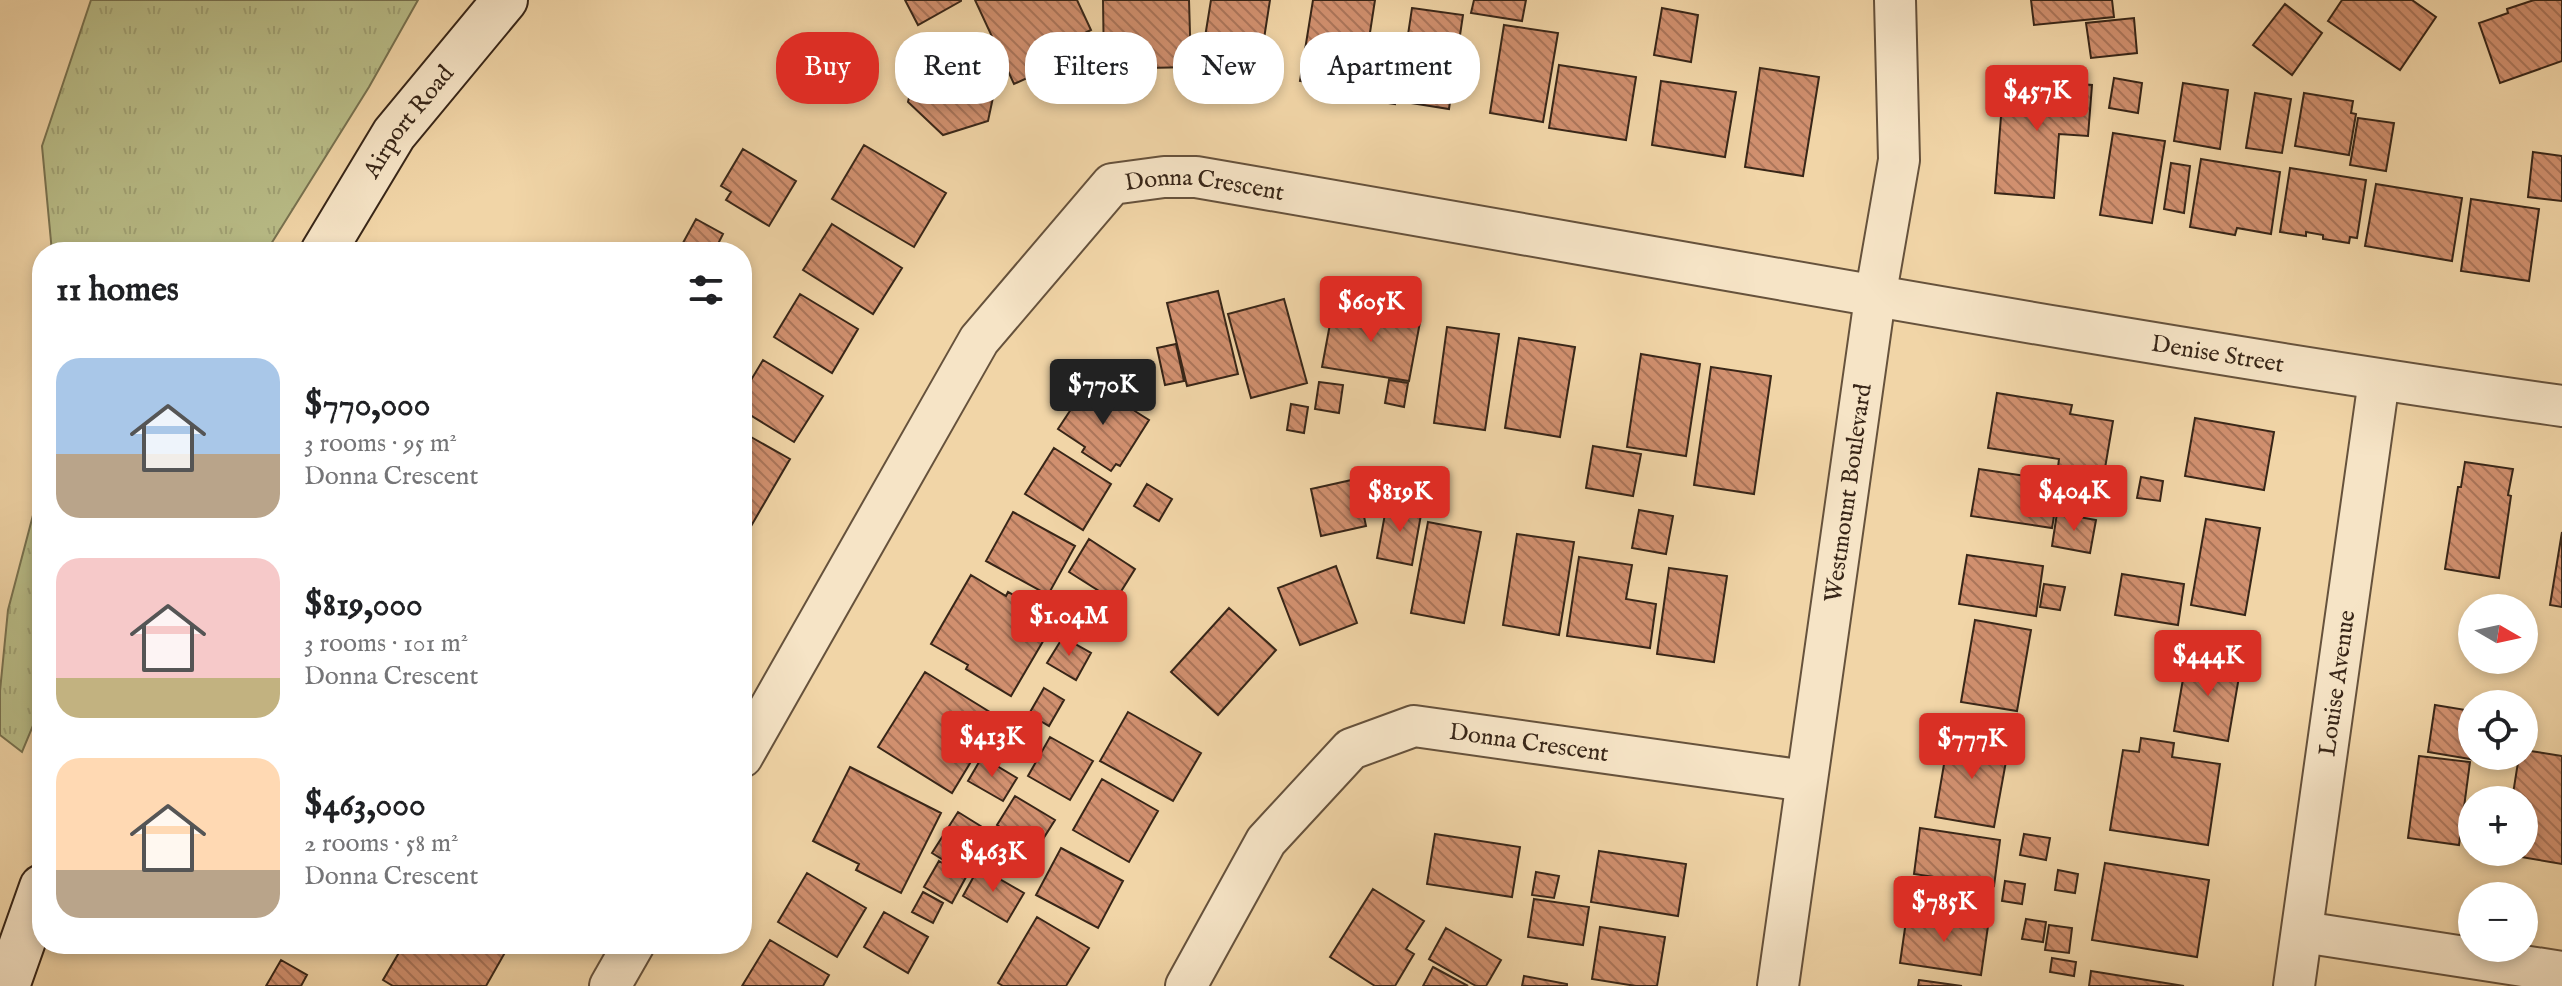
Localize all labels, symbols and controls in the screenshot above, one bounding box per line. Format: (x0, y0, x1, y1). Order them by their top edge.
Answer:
chip: Buy (776, 32, 879, 104)
chip: Rent (895, 32, 1009, 104)
chip: Filters (1025, 32, 1157, 104)
chip: New (1173, 32, 1284, 104)
chip: Apartment (1300, 32, 1480, 104)
street label: Airport Road (356, 59, 462, 185)
pin: $457K (1981, 65, 2093, 133)
text: $457K (2003, 74, 2071, 107)
street label: Donna Crescent (1123, 162, 1286, 209)
icon: filters (684, 268, 728, 312)
text: 11 homes (56, 269, 179, 312)
pin: $605K (1315, 276, 1427, 344)
text: $605K (1338, 285, 1404, 318)
street label: Denise Street (2149, 329, 2286, 381)
pin: $770K (1047, 359, 1159, 427)
text: $770K (1068, 368, 1138, 401)
street label: Westmount Boulevard (1818, 381, 1880, 604)
text: $770,000 (304, 384, 431, 427)
icon: home (120, 390, 216, 486)
text: 3 rooms · 95 m² (304, 427, 457, 460)
text: Donna Crescent (304, 460, 478, 493)
pin: $404K (2018, 465, 2130, 533)
pin: $819K (1344, 466, 1456, 534)
text: $404K (2038, 474, 2110, 507)
text: $819K (1368, 475, 1432, 508)
text: $819,000 (304, 584, 423, 627)
icon: home (120, 590, 216, 686)
pin: $1.04M (1004, 590, 1134, 658)
north arrow (2458, 594, 2538, 674)
map controls (2458, 594, 2538, 962)
text: $1.04M (1029, 599, 1109, 632)
street label: Louise Avenue (2312, 608, 2364, 758)
text: 3 rooms · 101 m² (304, 627, 468, 660)
pin: $444K (2152, 630, 2264, 698)
text: $444K (2172, 639, 2244, 672)
text: Donna Crescent (304, 660, 478, 693)
button: locate (2458, 690, 2538, 770)
pin: $413K (936, 711, 1048, 779)
pin: $777K (1916, 713, 2028, 781)
street label: Donna Crescent (1447, 717, 1611, 770)
text: $413K (959, 720, 1025, 753)
text: $777K (1937, 722, 2007, 755)
text: $463,000 (304, 784, 426, 827)
button: + (2458, 786, 2538, 866)
icon: home (120, 790, 216, 886)
pin: $463K (937, 826, 1049, 894)
text: 2 rooms · 58 m² (304, 827, 458, 860)
text: $463K (960, 835, 1026, 868)
text: Donna Crescent (304, 860, 478, 893)
pin: $785K (1888, 876, 2000, 944)
button: − (2458, 882, 2538, 962)
text: $785K (1912, 885, 1976, 918)

